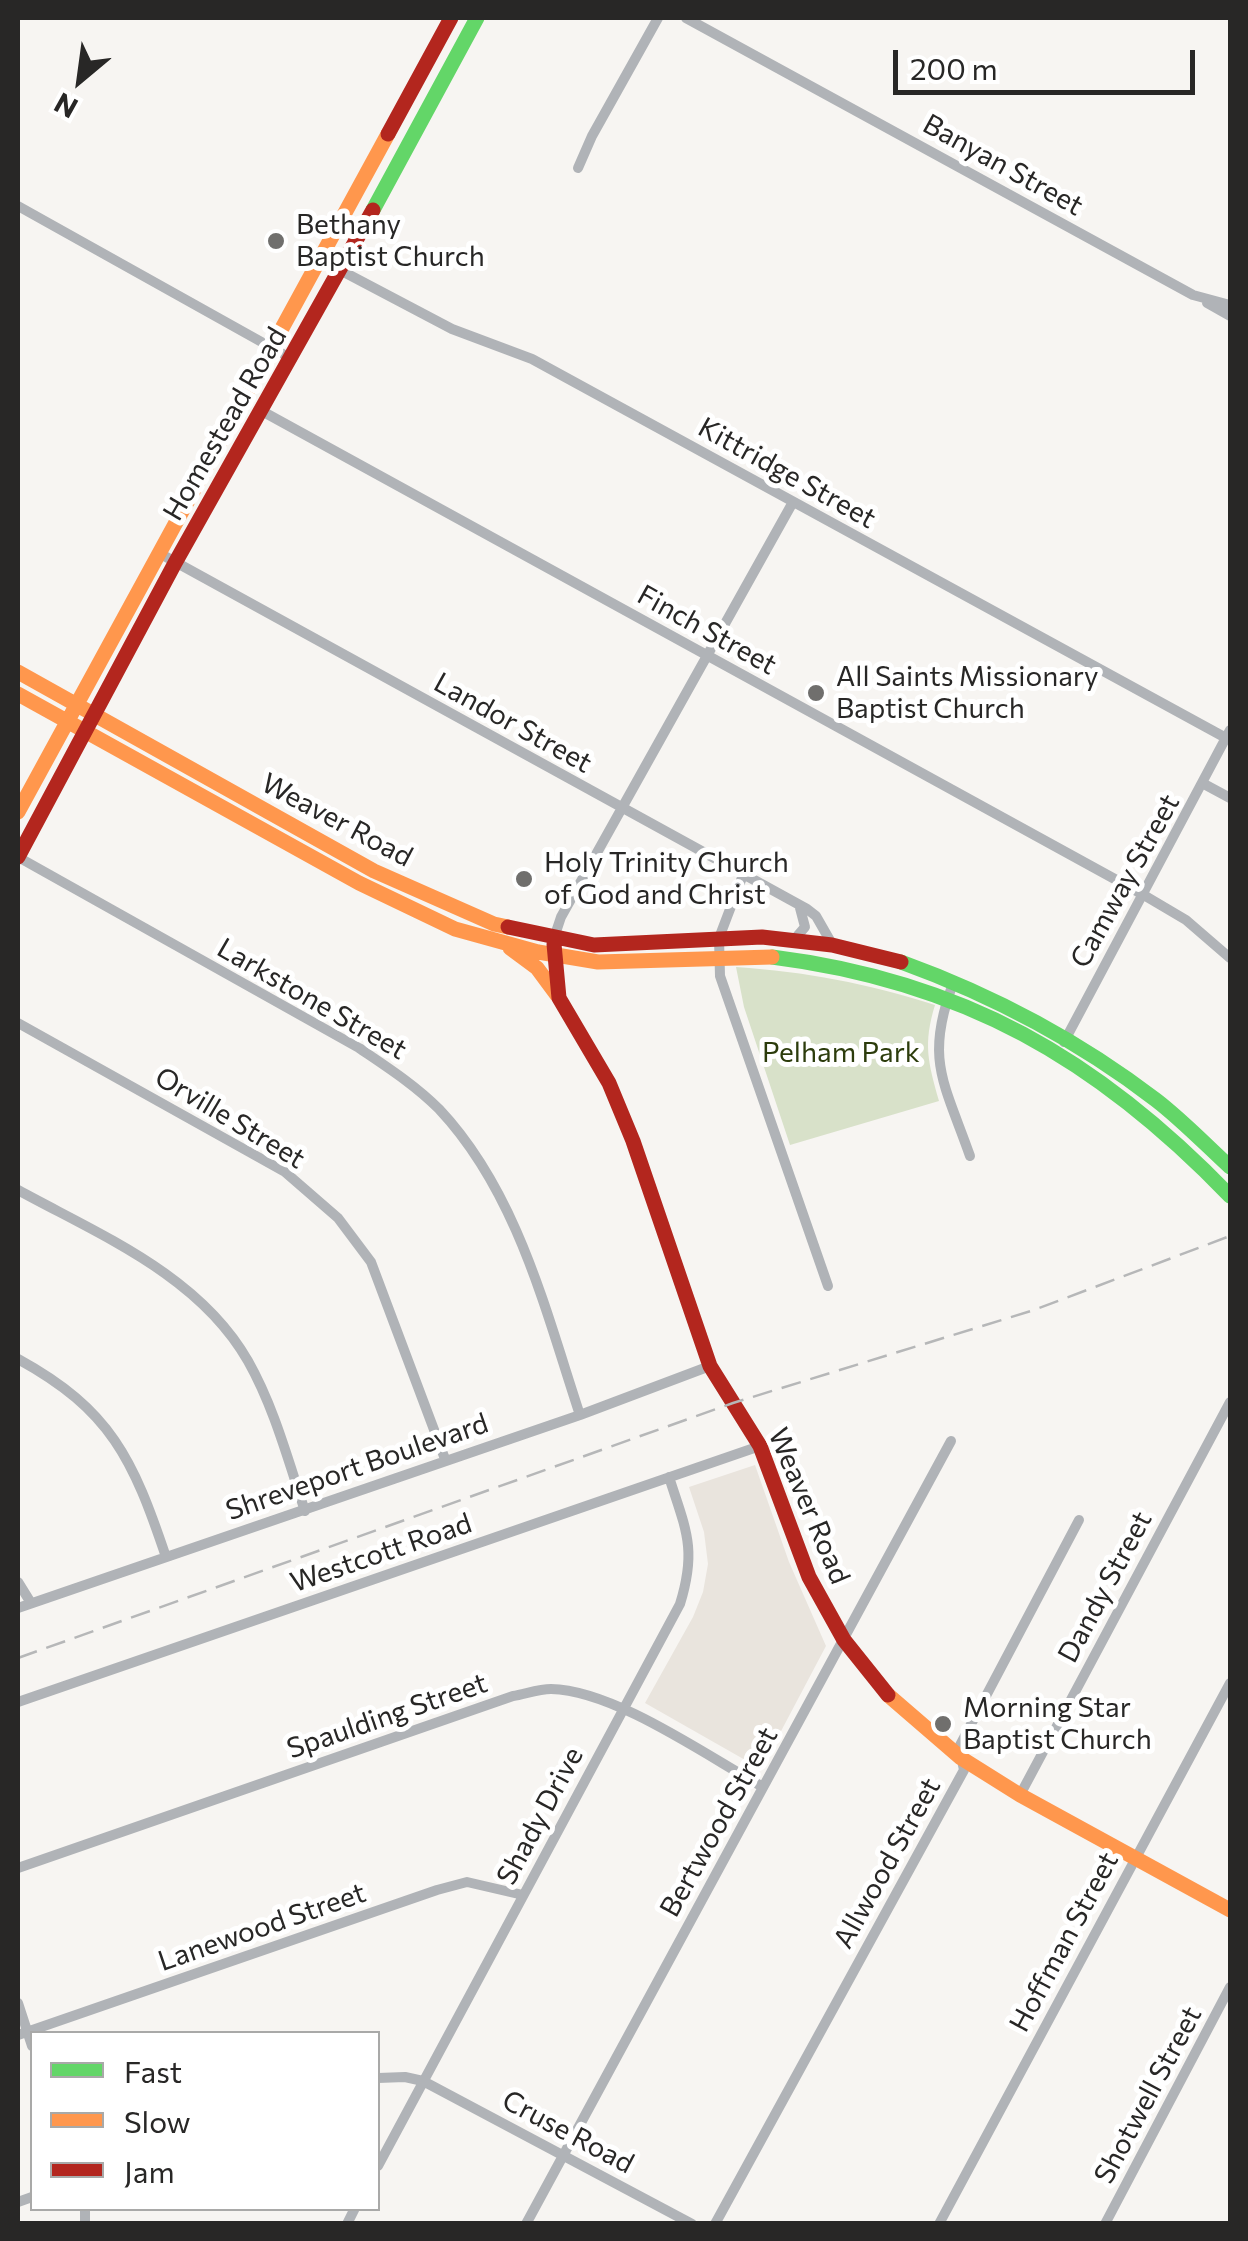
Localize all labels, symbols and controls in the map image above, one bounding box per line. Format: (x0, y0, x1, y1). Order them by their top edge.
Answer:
north arrow (30, 30, 130, 130)
scale bar (898, 30, 1200, 92)
text: 200 m (910, 49, 998, 86)
text: N (48, 86, 83, 126)
street label: Banyan Street (917, 107, 1089, 223)
place label: Bethany Baptist Church (296, 208, 485, 274)
marker: Bethany Baptist Church (265, 230, 287, 252)
street label: Homestead Road (156, 322, 294, 526)
street label: Kittridge Street (692, 410, 882, 536)
street label: Finch Street (632, 578, 782, 682)
place label: All Saints Missionary Baptist Church (836, 660, 1099, 726)
street label: Landor Street (428, 666, 598, 780)
marker: All Saints Missionary Baptist Church (805, 682, 827, 704)
street label: Weaver Road (256, 766, 418, 874)
street label: Camway Street (1063, 788, 1187, 974)
place label: Holy Trinity Church of God and Christ (544, 846, 789, 912)
marker: Holy Trinity Church of God and Christ (513, 868, 535, 890)
street label: Larkstone Street (211, 931, 413, 1067)
park label: Pelham Park (762, 1036, 920, 1070)
street label: Orville Street (149, 1060, 311, 1176)
street label: Shreveport Boulevard (221, 1406, 493, 1528)
street label: Weaver Road (761, 1423, 857, 1589)
street label: Westcott Road (286, 1506, 476, 1600)
street label: Dandy Street (1051, 1506, 1159, 1668)
street label: Spaulding Street (283, 1666, 491, 1766)
place label: Morning Star Baptist Church (963, 1691, 1152, 1757)
marker: Morning Star Baptist Church (932, 1713, 954, 1735)
street label: Bertwood Street (653, 1721, 785, 1923)
street label: Shady Drive (490, 1742, 590, 1890)
street label: Allwood Street (826, 1772, 948, 1954)
street label: Hoffman Street (1003, 1846, 1125, 2038)
street label: Lanewood Street (154, 1876, 370, 1978)
street label: Shotwell Street (1087, 2001, 1209, 2189)
legend (30, 2031, 380, 2211)
text: Fast (124, 2052, 182, 2089)
street label: Cruse Road (496, 2083, 640, 2181)
text: Slow (124, 2102, 191, 2139)
text: Jam (124, 2152, 175, 2189)

